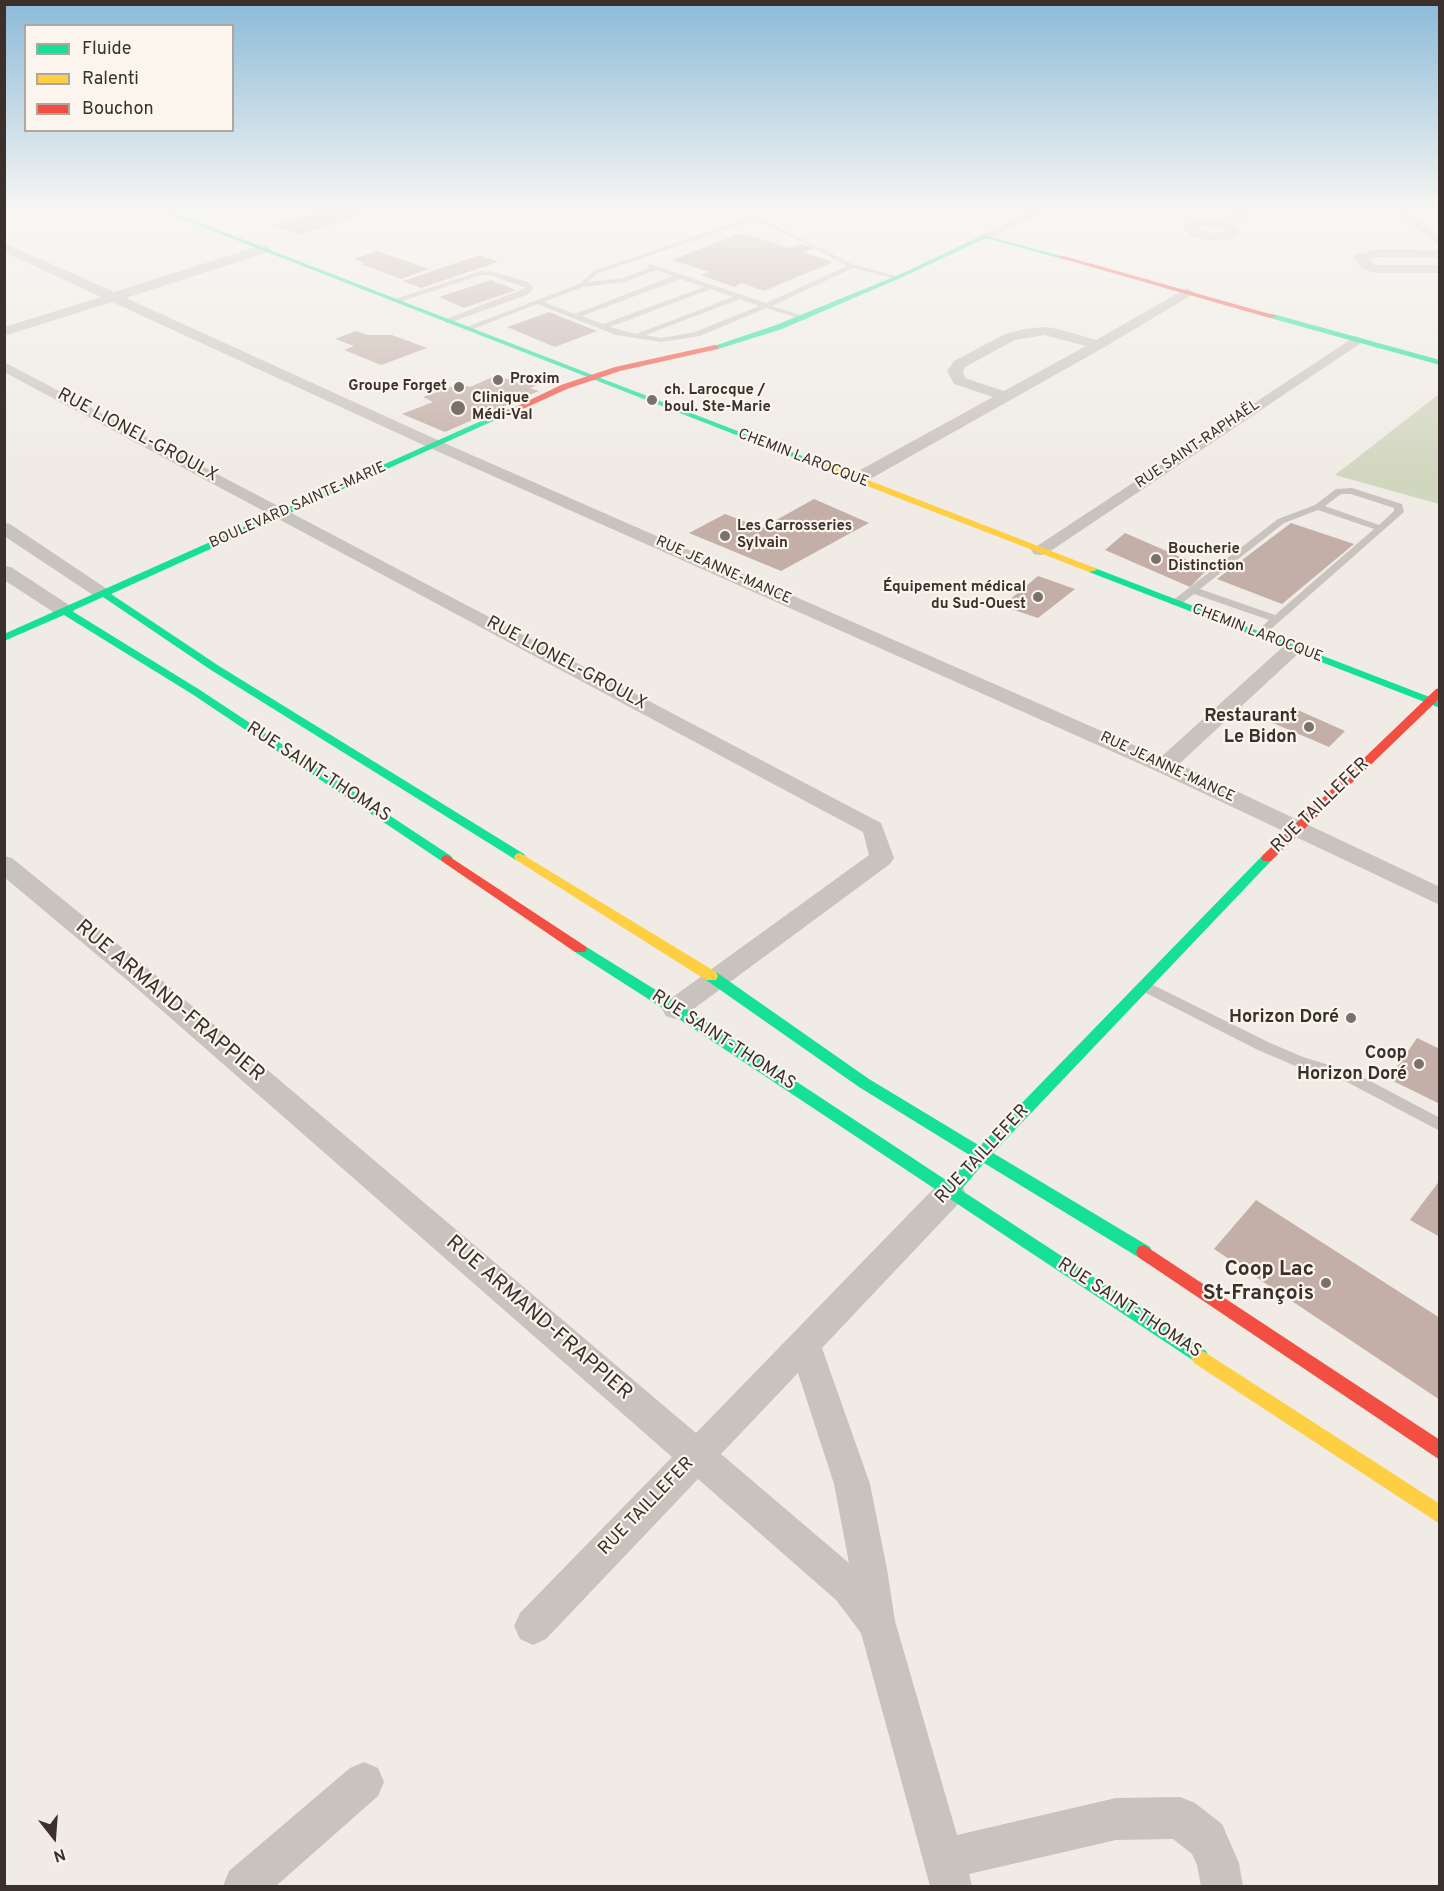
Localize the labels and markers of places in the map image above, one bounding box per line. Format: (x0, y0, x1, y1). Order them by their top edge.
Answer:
place label: Proxim (510, 371, 560, 389)
marker: Proxim (491, 373, 505, 387)
place label: Groupe Forget (348, 378, 447, 396)
marker: Groupe Forget (452, 380, 466, 394)
place label: ch. Larocque / boul. Ste-Marie (664, 382, 771, 417)
place label: Clinique Médi-Val (472, 390, 533, 425)
marker: ch. Larocque / boul. Ste-Marie (645, 393, 659, 407)
marker: Clinique Médi-Val (449, 399, 467, 417)
place label: Les Carrosseries Sylvain (737, 518, 852, 553)
marker: Les Carrosseries Sylvain (718, 529, 732, 543)
place label: Boucherie Distinction (1168, 541, 1244, 576)
marker: Boucherie Distinction (1149, 552, 1163, 566)
place label: Équipement médical du Sud-Ouest (883, 579, 1026, 614)
marker: Équipement médical du Sud-Ouest (1031, 590, 1045, 604)
place label: Restaurant Le Bidon (1204, 706, 1297, 748)
marker: Restaurant Le Bidon (1302, 720, 1316, 734)
place label: Horizon Doré (1229, 1007, 1339, 1029)
marker: Horizon Doré (1344, 1011, 1358, 1025)
place label: Coop Horizon Doré (1297, 1043, 1407, 1086)
marker: Coop Horizon Doré (1412, 1057, 1426, 1071)
place label: Coop Lac St-François (1203, 1258, 1314, 1308)
marker: Coop Lac St-François (1319, 1276, 1333, 1290)

